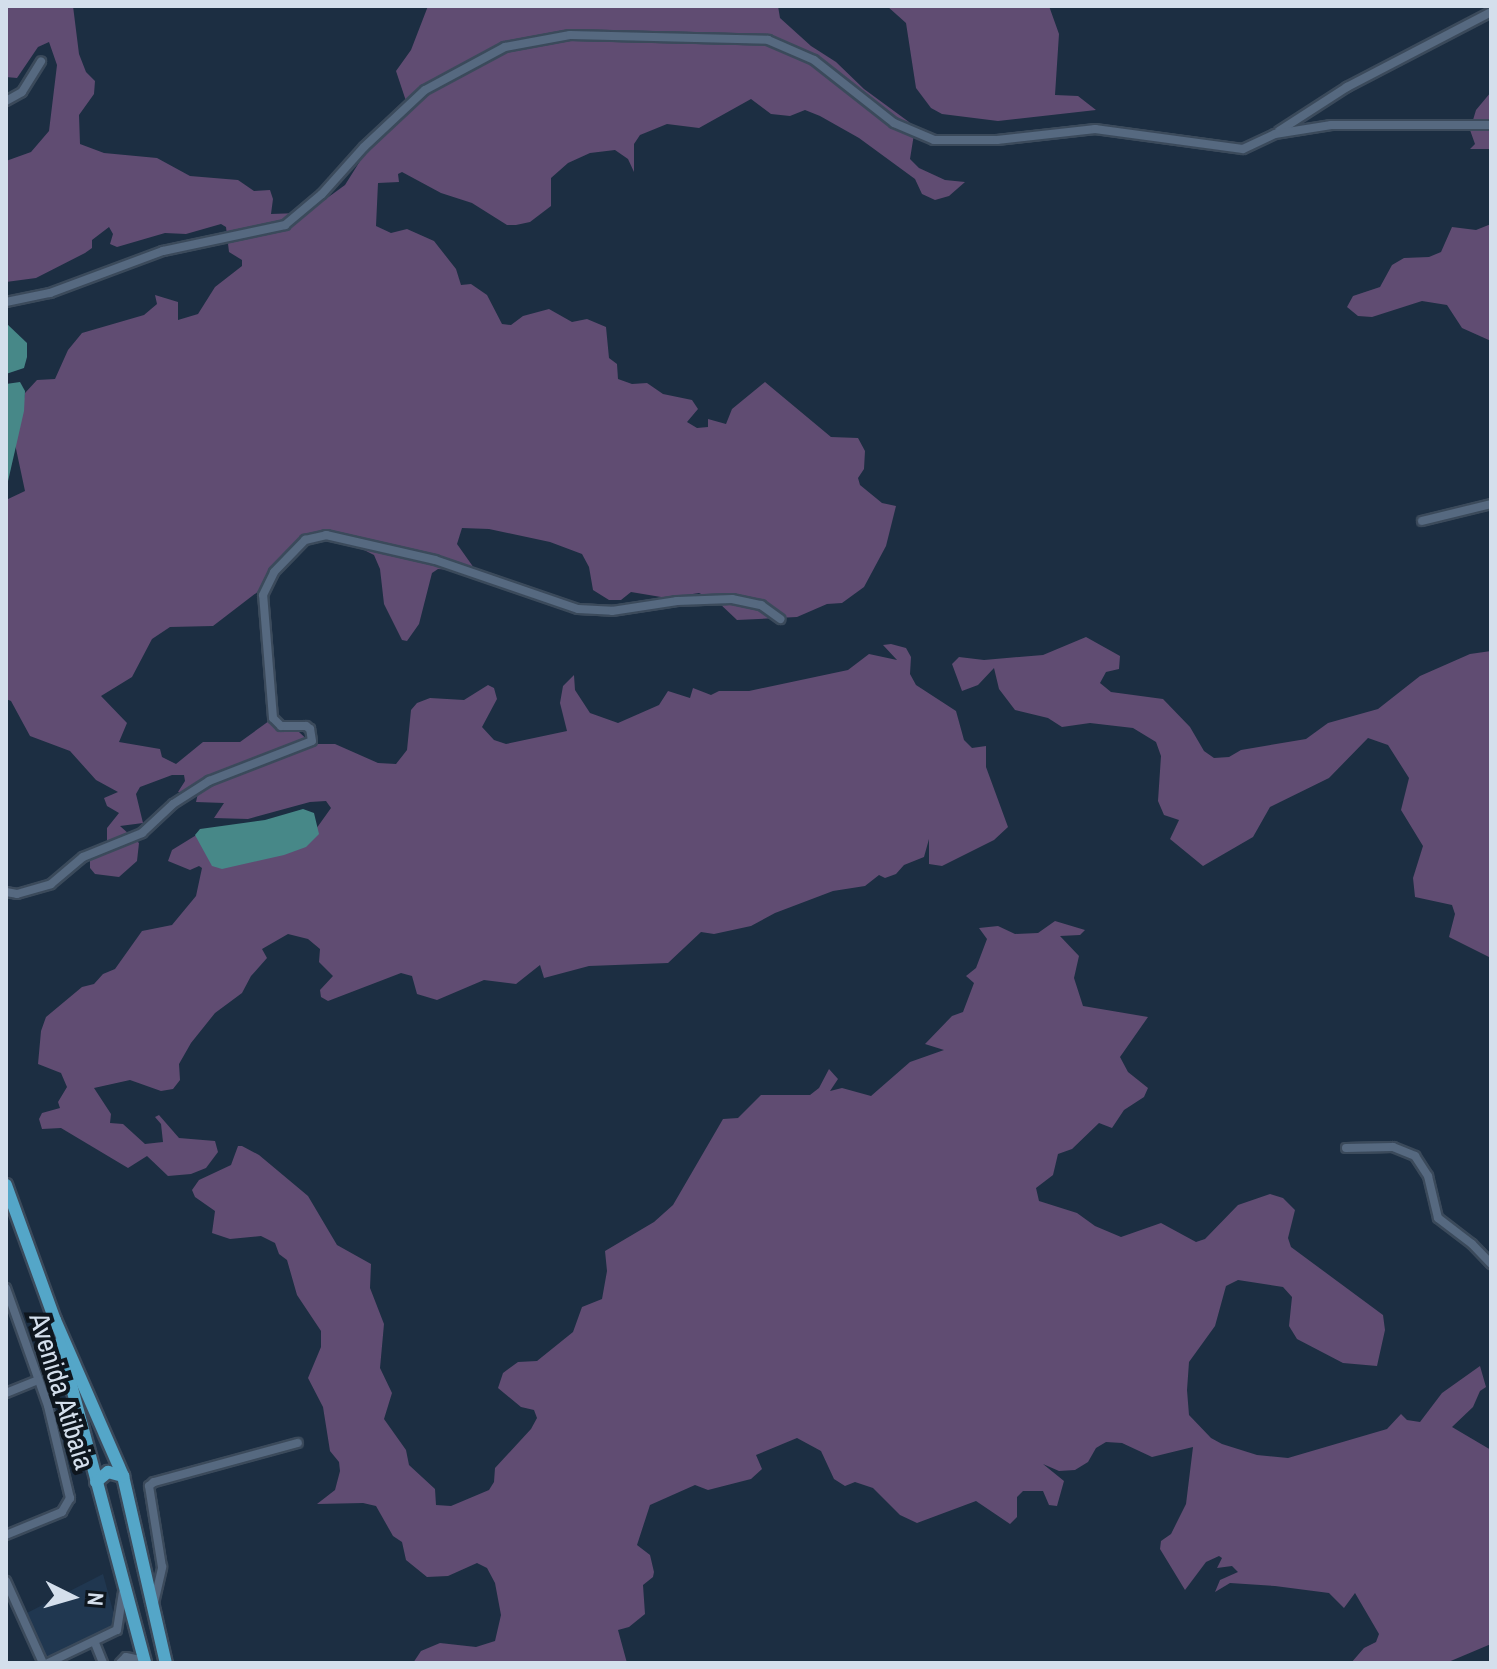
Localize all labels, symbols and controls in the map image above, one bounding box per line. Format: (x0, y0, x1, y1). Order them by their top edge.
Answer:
street label: Avenida Atibaia (22, 1308, 102, 1474)
north arrow (32, 1557, 112, 1637)
text: N (80, 1591, 111, 1607)

